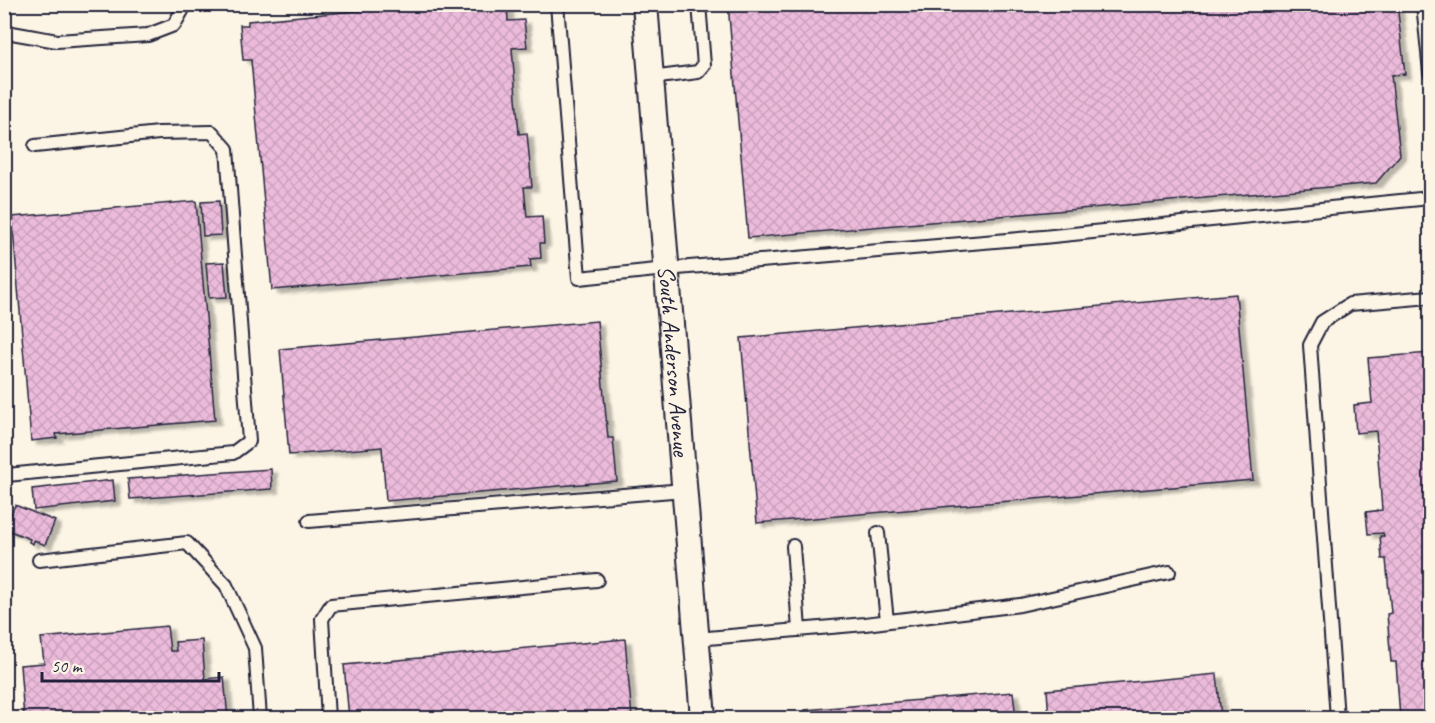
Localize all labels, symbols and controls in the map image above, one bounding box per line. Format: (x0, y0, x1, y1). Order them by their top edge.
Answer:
street label: South Anderson Avenue (651, 264, 697, 459)
scale bar (42, 645, 219, 683)
text: 50 m (51, 655, 84, 677)

